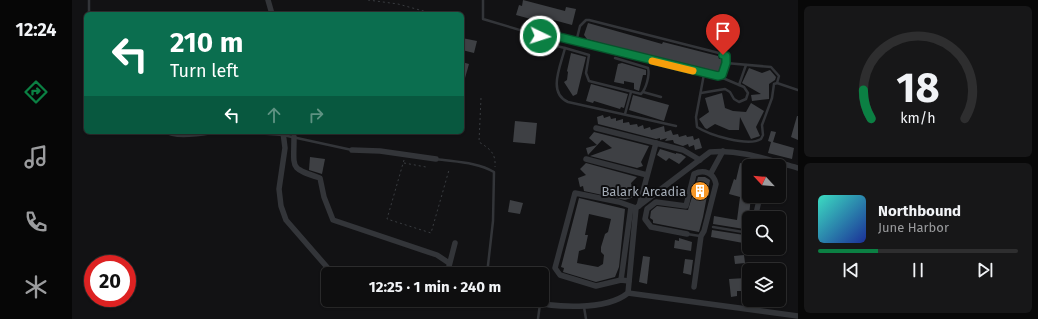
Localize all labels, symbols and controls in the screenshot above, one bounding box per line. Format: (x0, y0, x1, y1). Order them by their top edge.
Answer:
pin (706, 14, 740, 55)
position arrow (519, 15, 561, 57)
text: 12:24 (16, 19, 56, 41)
icon: arrive (712, 20, 734, 42)
text: 210 m (170, 26, 244, 59)
icon: left (104, 28, 156, 80)
text: Turn left (170, 60, 239, 82)
text: 18 (896, 63, 940, 113)
icon: directions (22, 78, 50, 106)
icon: left (221, 104, 243, 126)
icon: ahead (263, 104, 285, 126)
icon: right (305, 104, 327, 126)
text: km/h (900, 110, 936, 127)
icon: music (22, 143, 50, 171)
north arrow (742, 159, 786, 203)
map controls (742, 159, 786, 307)
building icon: Balark Arcadia (689, 180, 711, 202)
place label: Balark Arcadia (601, 184, 686, 199)
text: Northbound (878, 202, 961, 220)
icon: phone (22, 208, 50, 236)
button: search (742, 211, 786, 255)
text: June Harbor (878, 220, 949, 235)
speed limit sign: 20 (84, 255, 136, 307)
icon: previous (840, 259, 862, 281)
icon: pause (907, 259, 929, 281)
icon: next (974, 259, 996, 281)
button: layers (742, 263, 786, 307)
icon: climate (22, 273, 50, 301)
text: 12:25 · 1 min · 240 m (369, 278, 501, 296)

